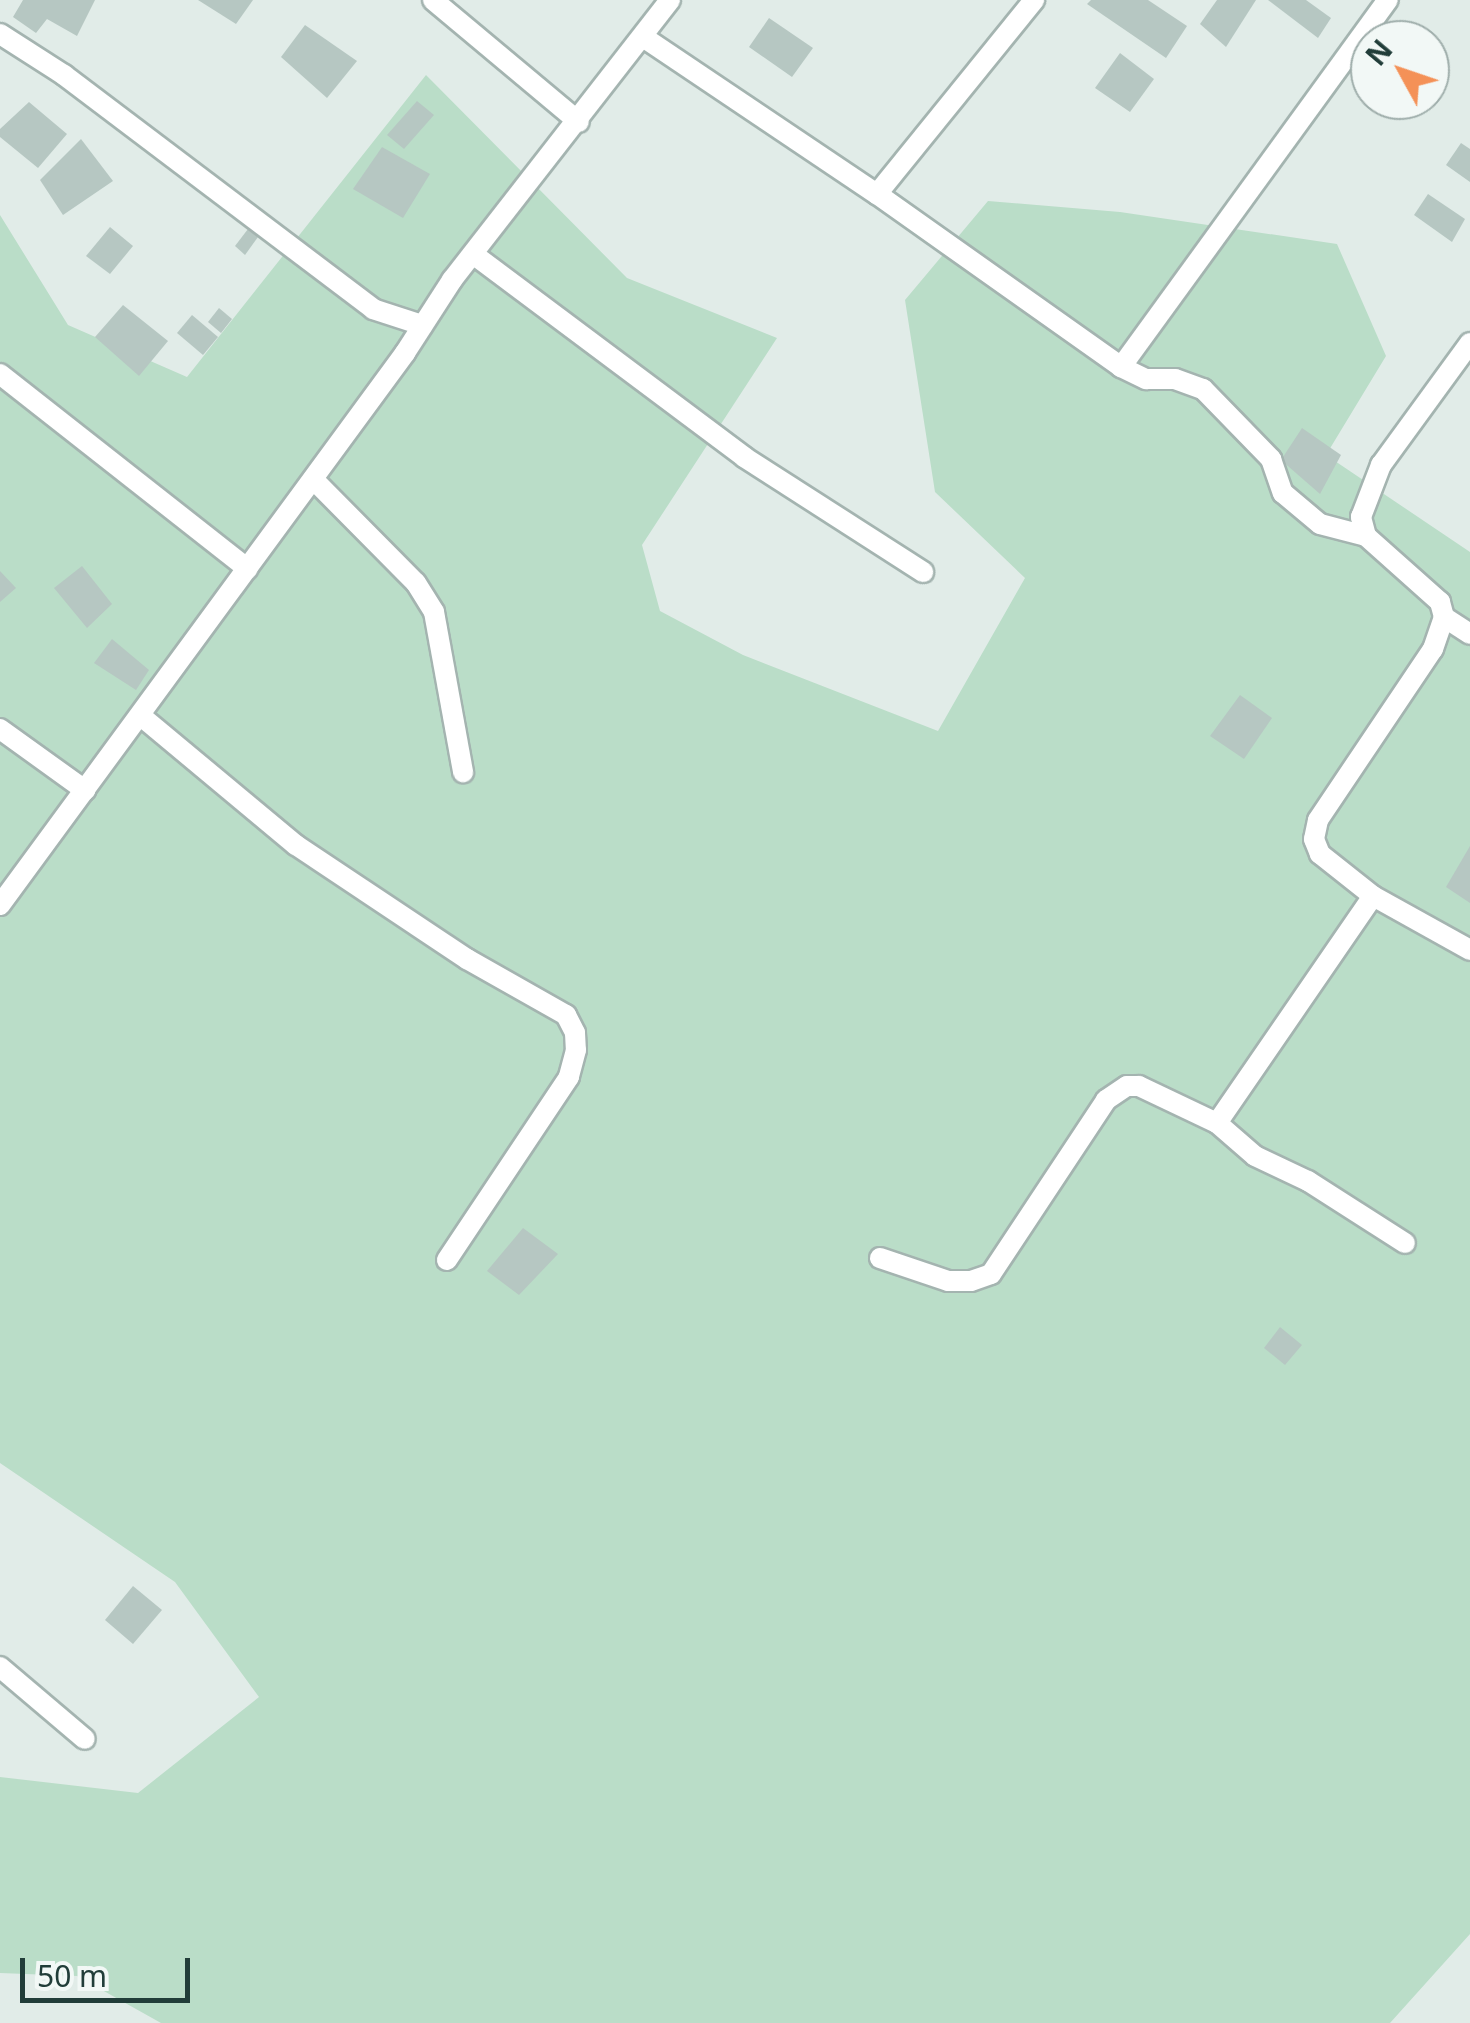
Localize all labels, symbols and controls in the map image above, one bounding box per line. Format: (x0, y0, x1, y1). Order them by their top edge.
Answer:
north arrow (1350, 20, 1450, 120)
text: N (1357, 31, 1400, 73)
scale bar (25, 1938, 195, 2000)
text: 50 m (37, 1955, 107, 1996)

